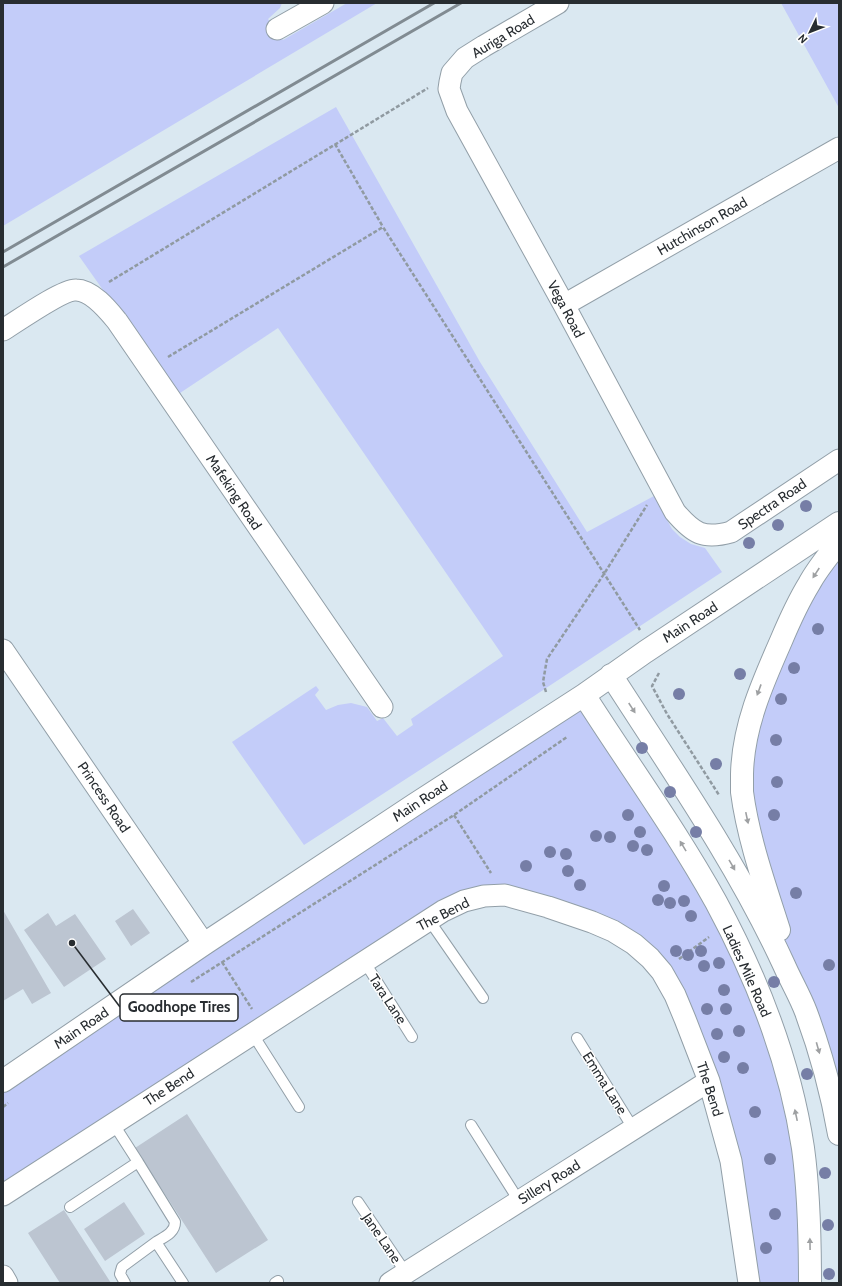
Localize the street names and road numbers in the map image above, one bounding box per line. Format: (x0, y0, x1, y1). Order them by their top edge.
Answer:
street label: Auriga Road (468, 10, 538, 62)
street label: Hutchinson Road (654, 193, 750, 259)
street label: Vega Road (543, 277, 589, 341)
street label: Mafeking Road (202, 451, 266, 533)
street label: Spectra Road (734, 475, 810, 533)
street label: Main Road (659, 597, 721, 647)
street label: Princess Road (74, 758, 134, 836)
street label: Main Road (389, 776, 451, 826)
street label: The Bend (414, 893, 472, 935)
street label: Ladies Mile Road (719, 922, 775, 1020)
street label: Tara Lane (365, 971, 411, 1027)
street label: Main Road (50, 1003, 112, 1053)
street label: Emma Lane (579, 1048, 631, 1118)
street label: The Bend (693, 1059, 727, 1119)
street label: The Bend (140, 1064, 198, 1110)
street label: Sillery Road (515, 1156, 583, 1208)
street label: Jane Lane (358, 1208, 405, 1267)

